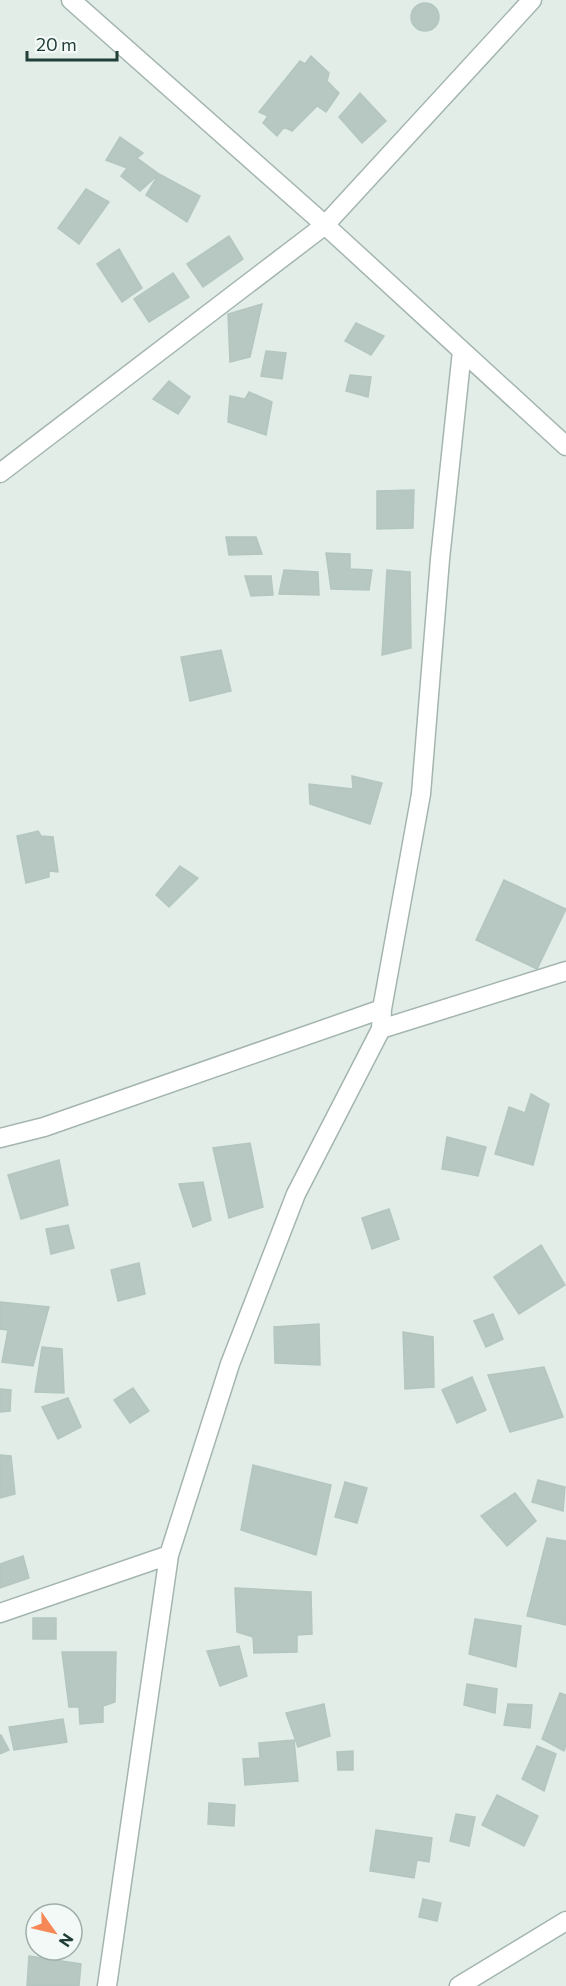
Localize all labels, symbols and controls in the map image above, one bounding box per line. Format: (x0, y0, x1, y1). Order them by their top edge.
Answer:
scale bar (27, 24, 117, 62)
text: 20 m (36, 33, 77, 55)
north arrow (24, 1902, 84, 1962)
text: N (56, 1930, 78, 1951)

